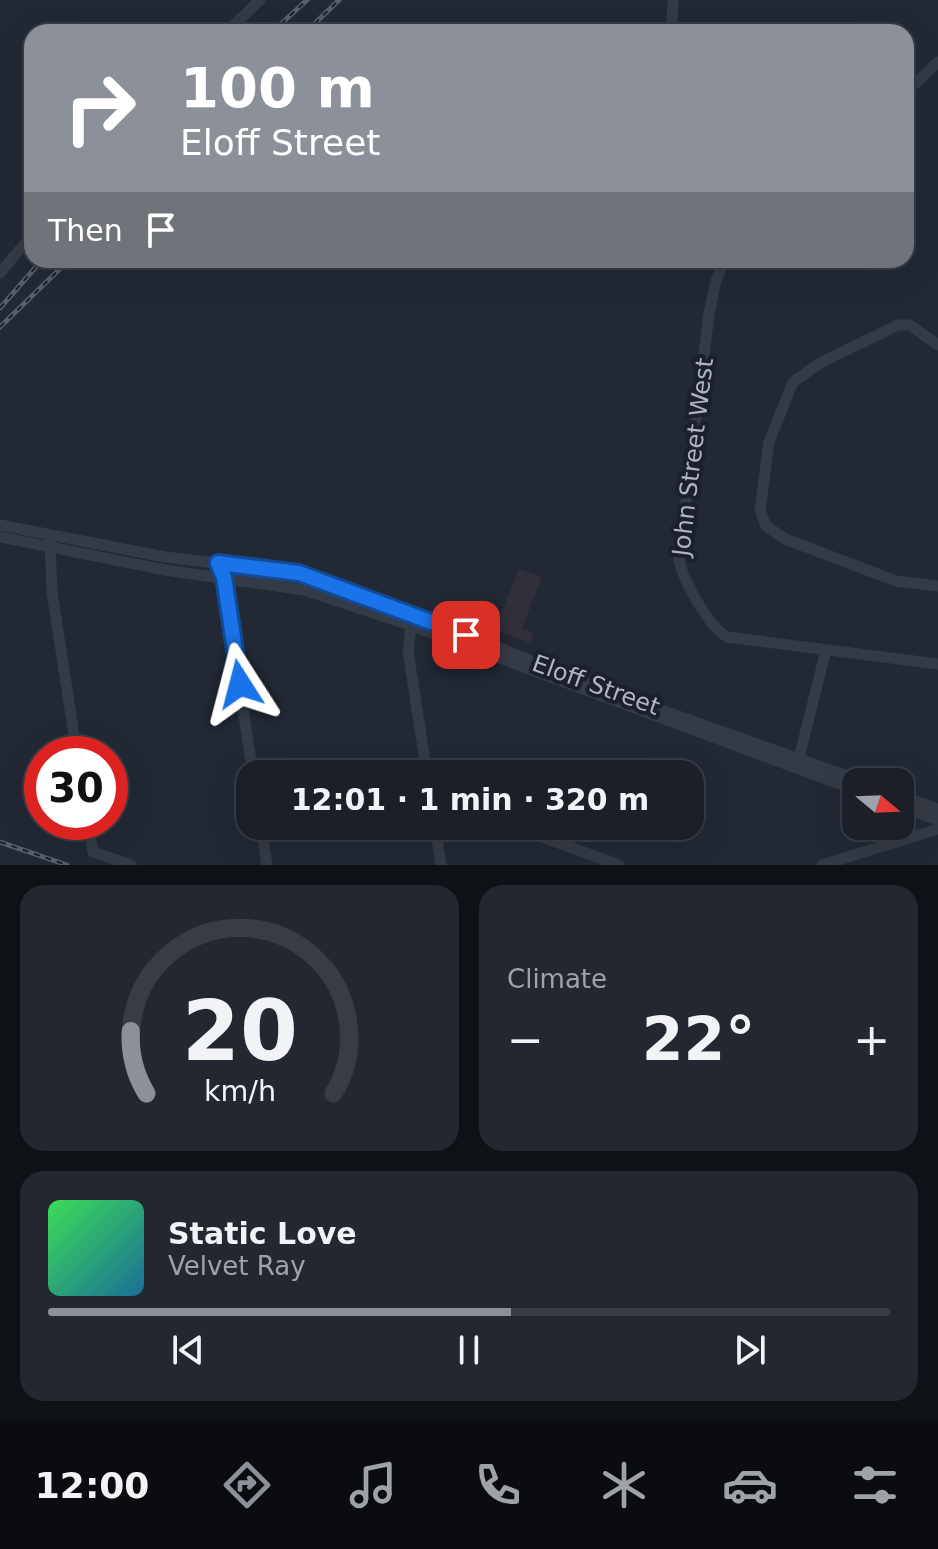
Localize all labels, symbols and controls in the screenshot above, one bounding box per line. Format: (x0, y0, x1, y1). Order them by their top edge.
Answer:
text: 100 m (180, 55, 375, 120)
icon: right (48, 56, 152, 160)
text: Eloff Street (180, 122, 380, 163)
icon: arrive (139, 208, 183, 252)
text: Then (48, 213, 123, 248)
street label: John Street West (667, 356, 719, 560)
pin (432, 601, 500, 669)
icon: arrive (444, 613, 488, 657)
position arrow (198, 642, 282, 726)
street label: Eloff Street (528, 649, 664, 721)
speed limit sign: 30 (24, 736, 128, 840)
north arrow (842, 768, 914, 840)
map controls (842, 768, 914, 840)
text: 12:01 · 1 min · 320 m (291, 782, 649, 817)
text: Climate (507, 964, 607, 994)
text: 20 (182, 983, 297, 1080)
text: 22° (642, 1004, 755, 1074)
text: − (507, 1014, 544, 1065)
text: + (853, 1014, 890, 1065)
text: km/h (203, 1074, 276, 1108)
text: Static Love (168, 1216, 357, 1251)
text: Velvet Ray (168, 1251, 306, 1281)
icon: previous (166, 1328, 210, 1372)
icon: pause (447, 1328, 491, 1372)
icon: next (728, 1328, 772, 1372)
icon: directions (219, 1457, 275, 1513)
icon: music (345, 1457, 401, 1513)
icon: phone (470, 1457, 526, 1513)
icon: climate (596, 1457, 652, 1513)
icon: car (722, 1457, 778, 1513)
icon: filters (847, 1457, 903, 1513)
text: 12:00 (35, 1465, 149, 1506)

